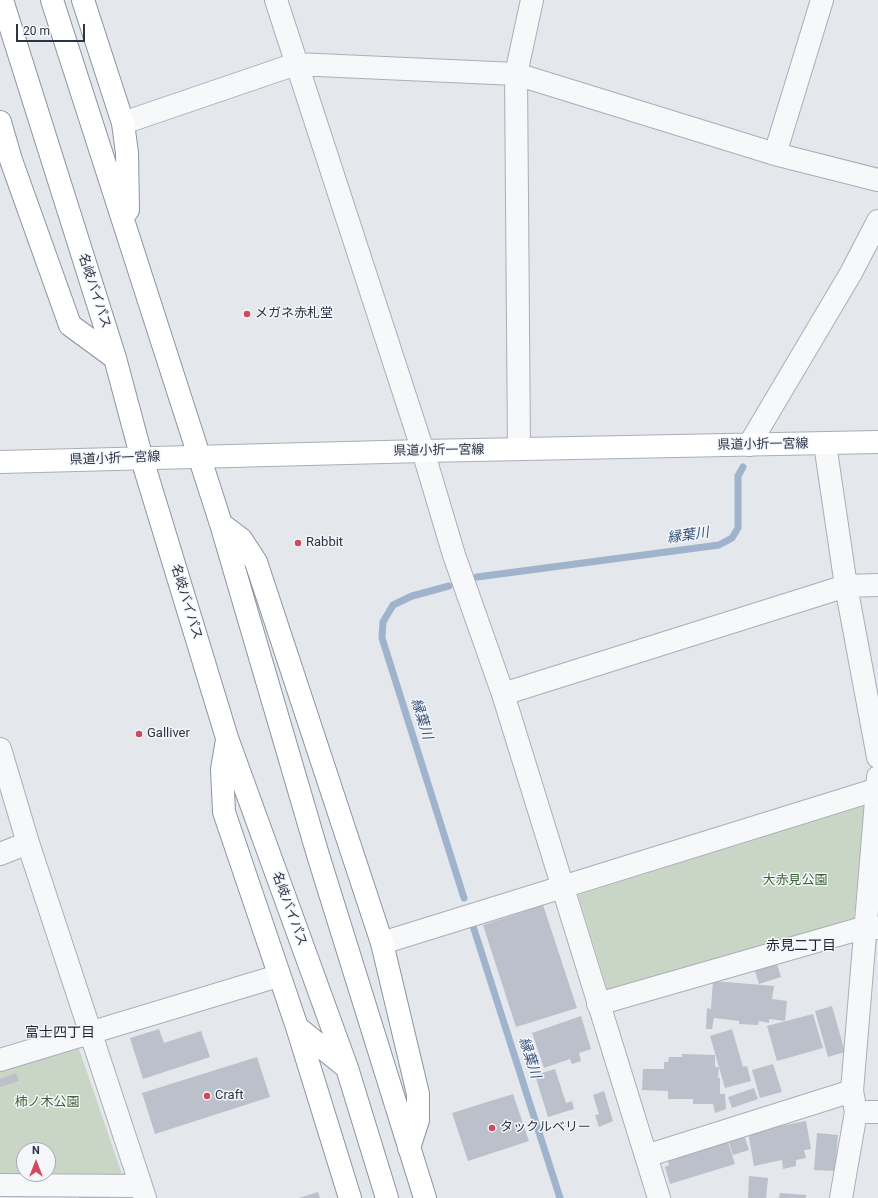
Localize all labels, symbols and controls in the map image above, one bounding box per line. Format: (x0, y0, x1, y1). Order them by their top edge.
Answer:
scale bar (18, 16, 87, 42)
text: 20 m (23, 24, 50, 38)
street label: 名岐バイパス (75, 251, 113, 331)
place label: メガネ赤札堂 (255, 306, 333, 322)
marker: メガネ赤札堂 (242, 309, 252, 319)
street label: 県道小折一宮線 (717, 436, 809, 454)
street label: 県道小折一宮線 (393, 442, 485, 460)
street label: 県道小折一宮線 (69, 450, 161, 468)
water label: 縁葉川 (666, 525, 710, 547)
place label: Rabbit (306, 535, 343, 551)
marker: Rabbit (293, 538, 303, 548)
street label: 名岐バイパス (167, 562, 205, 642)
water label: 縁葉川 (407, 696, 435, 742)
place label: Galliver (147, 726, 190, 742)
marker: Galliver (134, 729, 144, 739)
street label: 名岐バイパス (268, 870, 310, 948)
park label: 大赤見公園 (763, 873, 827, 889)
district label: 赤見二丁目 (766, 938, 836, 954)
district label: 富士四丁目 (25, 1025, 95, 1041)
water label: 縁葉川 (515, 1035, 543, 1081)
place label: Craft (215, 1088, 243, 1104)
marker: Craft (202, 1091, 212, 1101)
park label: 柿ノ木公園 (15, 1095, 79, 1111)
place label: タックルベリー (500, 1120, 591, 1136)
marker: タックルベリー (487, 1123, 497, 1133)
north arrow (16, 1142, 56, 1182)
text: N (32, 1144, 40, 1157)

